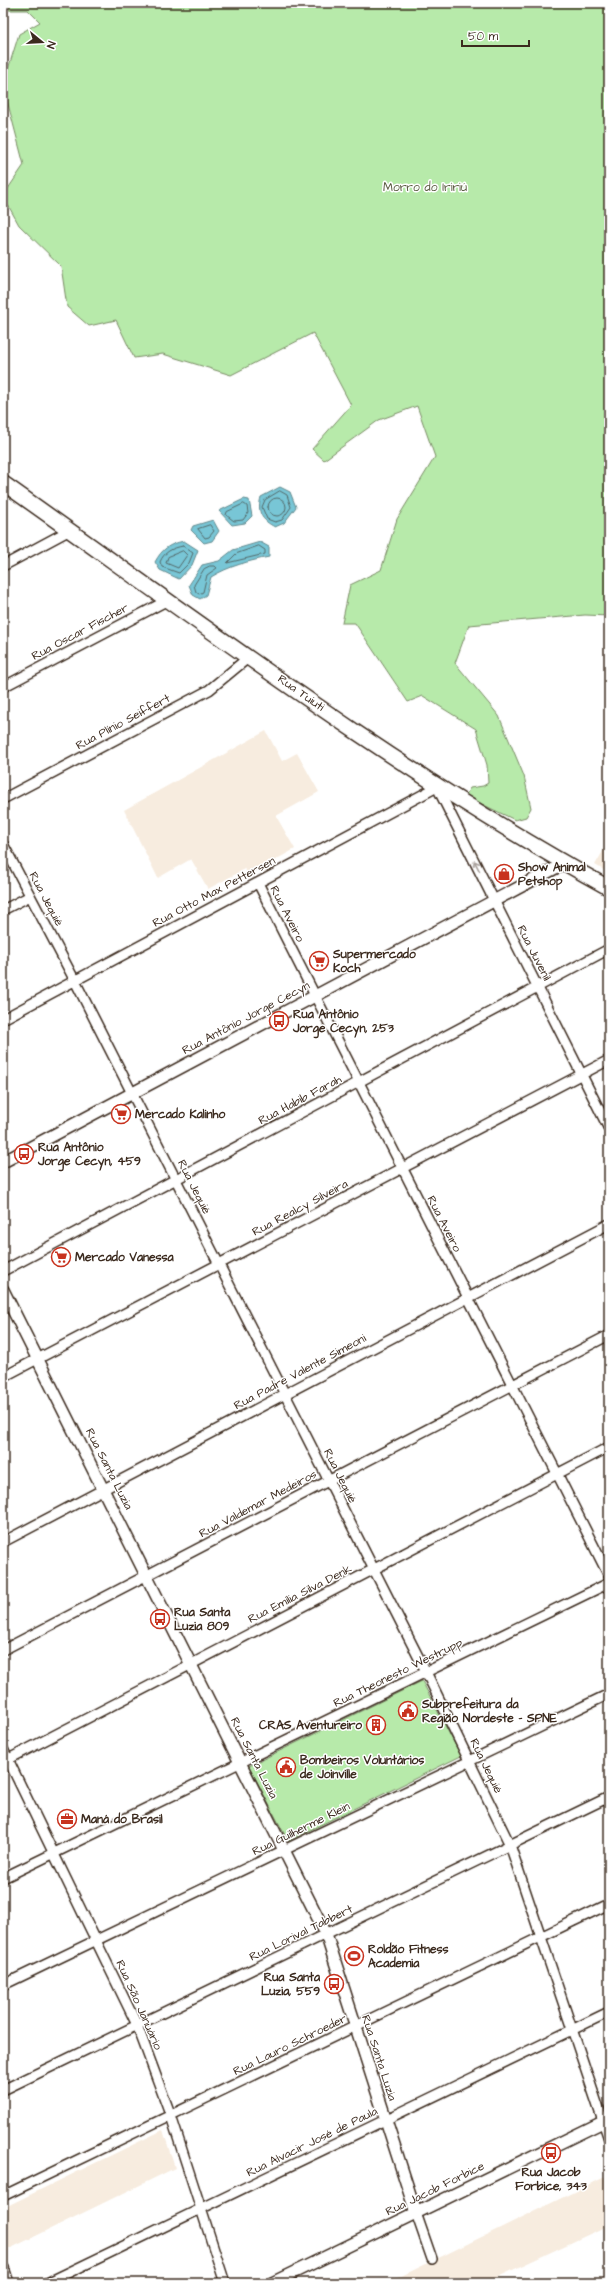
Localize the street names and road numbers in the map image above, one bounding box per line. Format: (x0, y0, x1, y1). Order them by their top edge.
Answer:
street label: Rua Oscar Fischer (29, 599, 132, 665)
street label: Rua Tuiuti (274, 671, 328, 715)
street label: Rua Plínio Seiffert (73, 690, 173, 754)
street label: Rua Otto Max Pettersen (150, 852, 278, 932)
street label: Rua Jequié (25, 869, 68, 929)
street label: Rua Aveiro (266, 883, 309, 945)
street label: Rua Juvenil (513, 922, 555, 984)
street label: Rua Antônio Jorge Cecyn (179, 977, 313, 1060)
street label: Rua Habib Farah (255, 1071, 345, 1129)
street label: Rua Jequié (173, 1157, 215, 1218)
street label: Rua Realcy Silveira (249, 1176, 351, 1241)
street label: Rua Aveiro (423, 1193, 466, 1255)
street label: Rua Padre Valente Simeoni (231, 1330, 369, 1414)
street label: Rua Santa Luzia (81, 1425, 137, 1513)
street label: Rua Jequié (319, 1446, 361, 1507)
street label: Rua Valdemar Medeiros (196, 1466, 320, 1542)
street label: Rua Emília Silva Denk (245, 1560, 355, 1628)
street label: Rua Theonesto Westrupp (331, 1634, 466, 1712)
street label: Rua Santa Luzia (226, 1714, 282, 1802)
street label: Rua Jequié (465, 1736, 507, 1797)
street label: Rua Guilherme Klein (249, 1798, 353, 1860)
street label: Rua Lorival Tabbert (246, 1901, 356, 1965)
street label: Rua São Januário (112, 1957, 167, 2053)
street label: Rua Lauro Schroeder (230, 2010, 350, 2080)
street label: Rua Santa Luzia (357, 2013, 401, 2103)
street label: Rua Alvacir José de Paula (244, 2103, 380, 2181)
street label: Rua Jacob Forbice (383, 2157, 488, 2220)

